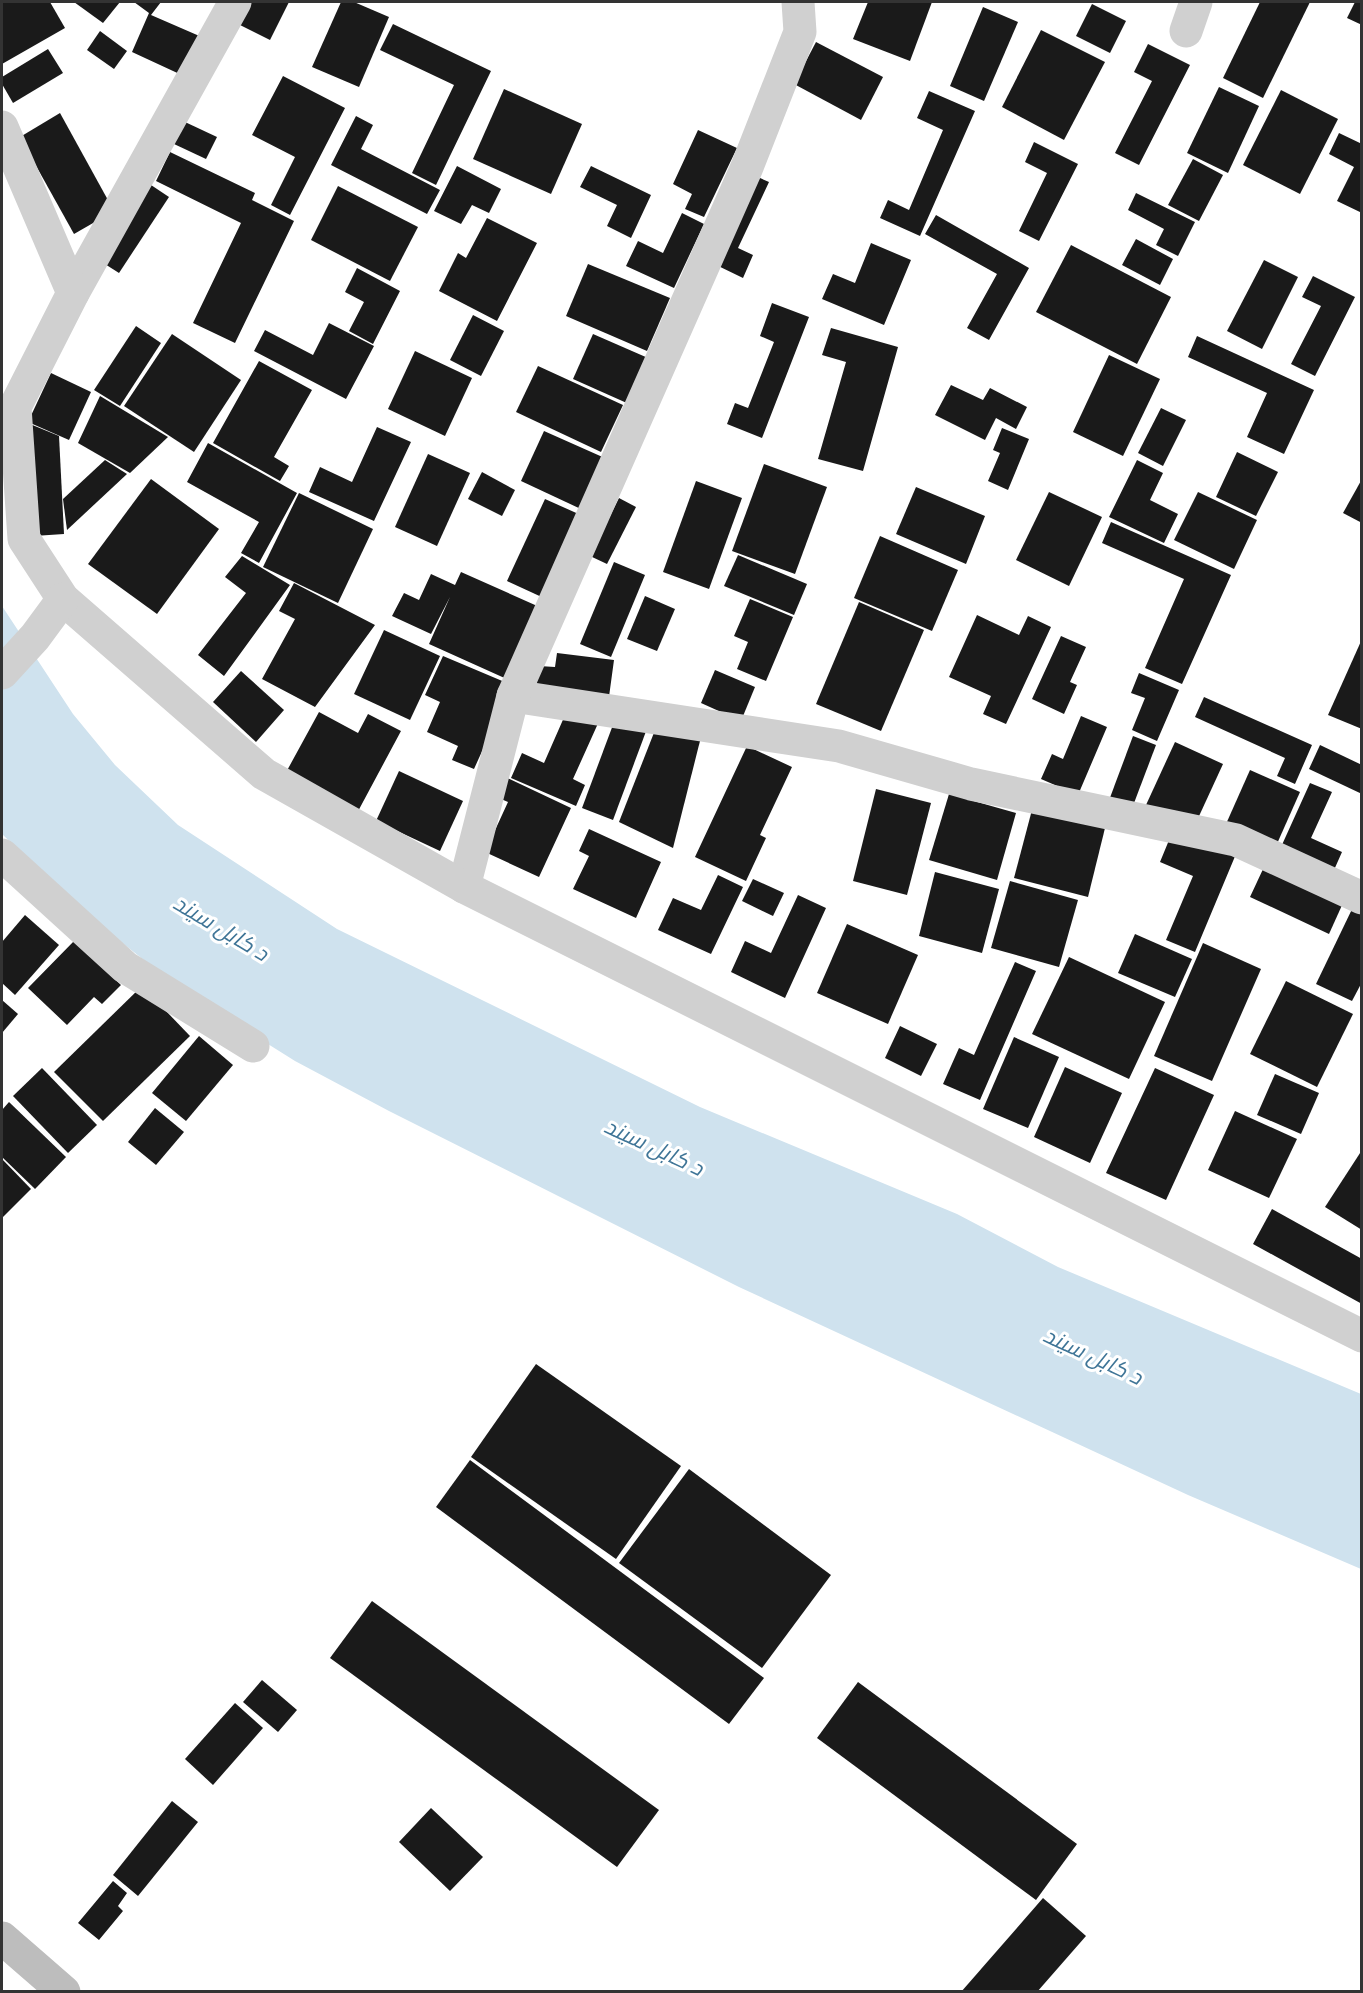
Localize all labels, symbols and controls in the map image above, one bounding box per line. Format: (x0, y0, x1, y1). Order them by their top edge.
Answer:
water label: د کابل سيند (169, 889, 275, 968)
water label: د کابل سيند (600, 1112, 709, 1182)
water label: د کابل سيند (1039, 1321, 1148, 1391)

